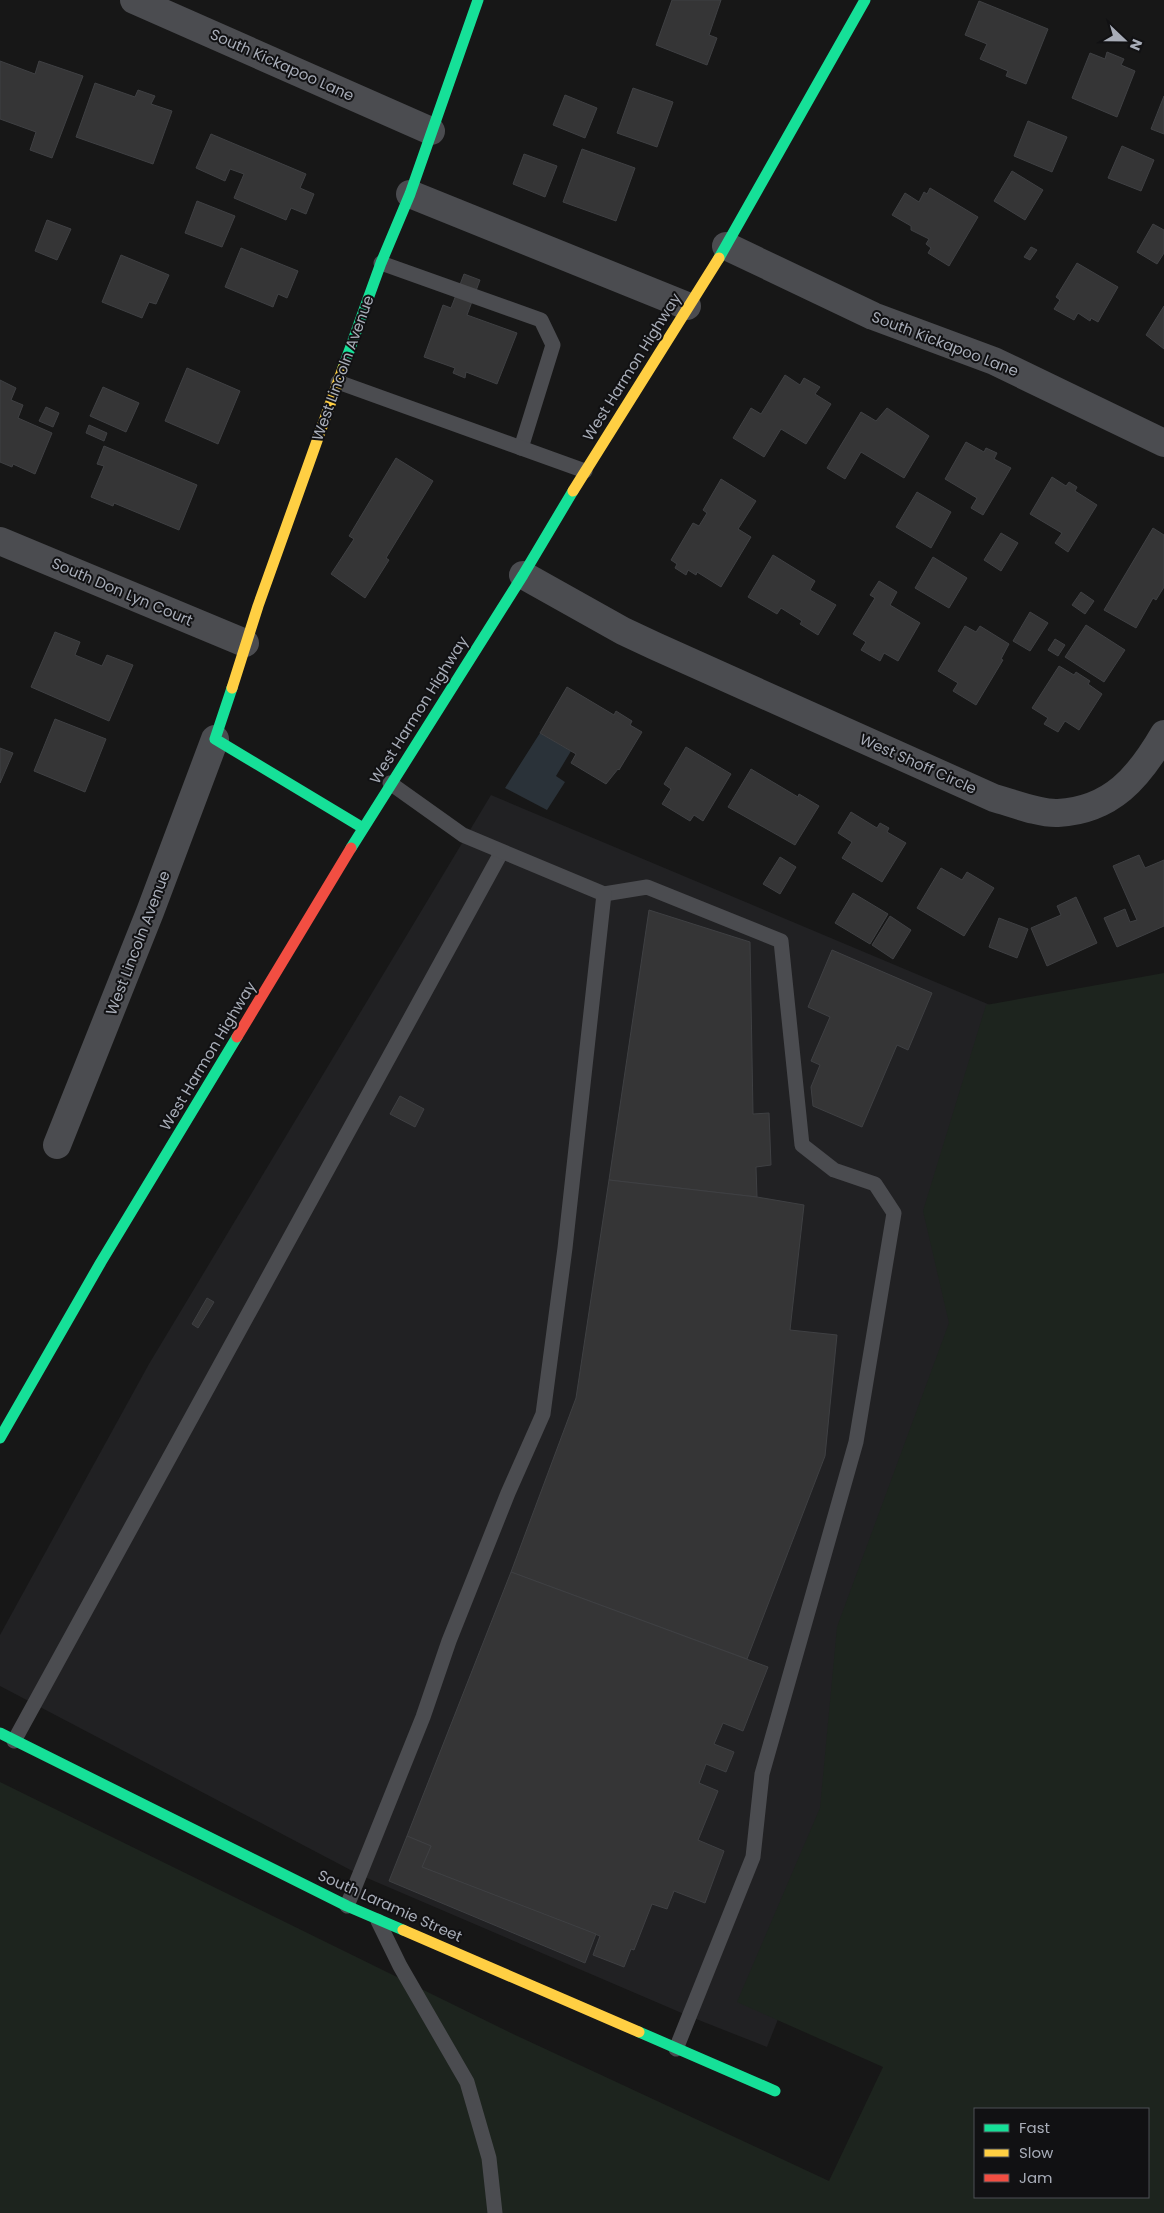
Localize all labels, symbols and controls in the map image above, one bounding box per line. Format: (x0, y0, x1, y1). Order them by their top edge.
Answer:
north arrow (1099, 15, 1149, 65)
street label: South Kickapoo Lane (207, 23, 358, 106)
text: N (1125, 36, 1147, 53)
street label: West Harmon Highway (577, 288, 686, 445)
street label: West Lincoln Avenue (306, 292, 379, 443)
street label: South Kickapoo Lane (869, 306, 1022, 381)
street label: South Don Lyn Court (48, 552, 196, 631)
street label: West Harmon Highway (364, 631, 473, 788)
street label: West Shoff Circle (856, 728, 980, 799)
street label: West Lincoln Avenue (100, 867, 175, 1018)
street label: West Harmon Highway (155, 977, 261, 1134)
street label: South Laramie Street (315, 1864, 466, 1947)
legend (974, 2108, 1149, 2198)
text: Fast (1019, 2117, 1050, 2138)
text: Slow (1019, 2142, 1054, 2163)
text: Jam (1019, 2167, 1053, 2188)

